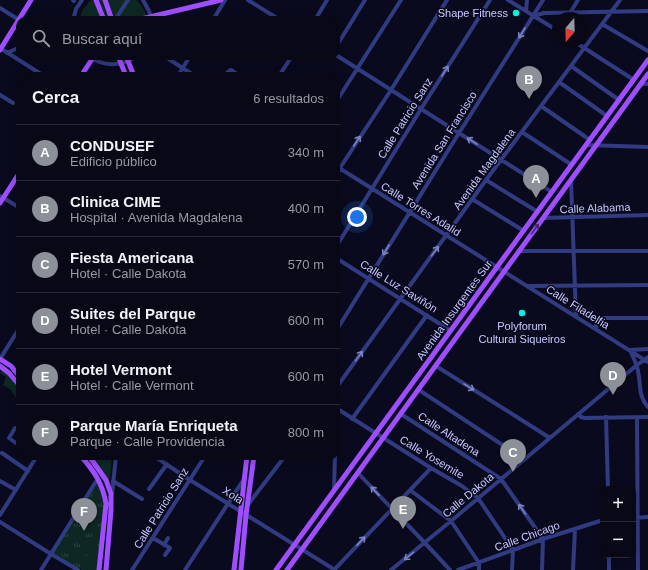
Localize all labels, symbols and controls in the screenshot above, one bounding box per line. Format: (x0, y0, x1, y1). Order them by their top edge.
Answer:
place label: Shape Fitness (438, 7, 508, 19)
marker: Shape Fitness (511, 8, 521, 18)
north arrow (552, 12, 588, 48)
search box (16, 16, 340, 60)
icon: search (30, 27, 52, 49)
one-way arrow (518, 27, 526, 39)
text: Buscar aquí (62, 30, 142, 47)
one-way arrow (441, 66, 449, 77)
pin: B (516, 66, 542, 99)
street label: Calle Patricio Sanz (375, 75, 435, 161)
text: Cerca (32, 88, 79, 107)
street label: Avenida San Francisco (409, 89, 479, 191)
text: 6 resultados (253, 91, 324, 106)
street label: Avenida Magdalena (451, 126, 518, 212)
one-way arrow (353, 136, 361, 147)
text: CONDUSEF (70, 137, 154, 154)
one-way arrow (466, 137, 478, 145)
text: A (40, 145, 50, 160)
text: 340 m (288, 145, 324, 160)
text: Edificio público (70, 154, 157, 169)
pin: A (523, 165, 549, 198)
street label: Calle Torres Adalid (379, 180, 463, 238)
text: Clinica CIME (70, 193, 161, 210)
text: B (40, 201, 50, 216)
text: 400 m (288, 201, 324, 216)
street label: Calle Alabama (559, 201, 632, 215)
your location (347, 207, 367, 227)
text: Hospital · Avenida Magdalena (70, 210, 243, 225)
one-way arrow (531, 224, 539, 235)
one-way arrow (382, 244, 390, 256)
one-way arrow (431, 246, 439, 257)
text: Fiesta Americana (70, 249, 194, 266)
text: C (40, 257, 50, 272)
text: 570 m (288, 257, 324, 272)
street label: Calle Luz Saviñón (358, 257, 440, 315)
street label: Avenida Insurgentes Sur (414, 258, 494, 362)
text: Hotel · Calle Dakota (70, 266, 186, 281)
street label: Calle Filadelfia (544, 283, 613, 332)
text: Suites del Parque (70, 305, 196, 322)
marker: Polyforum Cultural Siqueiros (517, 308, 527, 318)
text: D (40, 313, 50, 328)
text: 600 m (288, 313, 324, 328)
place label: Polyforum Cultural Siqueiros (479, 320, 566, 345)
text: Hotel · Calle Dakota (70, 322, 186, 337)
one-way arrow (355, 351, 363, 362)
text: Hotel Vermont (70, 361, 172, 378)
pin: D (600, 362, 626, 395)
text: E (41, 369, 49, 384)
text: 600 m (288, 369, 324, 384)
text: Hotel · Calle Vermont (70, 378, 194, 393)
one-way arrow (463, 384, 475, 392)
street label: Calle Altadena (416, 410, 483, 459)
text: Parque María Enriqueta (70, 417, 238, 434)
text: F (41, 425, 49, 440)
text: 800 m (288, 425, 324, 440)
street label: Calle Yosemite (398, 433, 466, 481)
text: Parque · Calle Providencia (70, 434, 225, 449)
pin: C (500, 439, 526, 472)
street label: Calle Patricio Sanz (131, 465, 191, 551)
street label: Calle Dakota (440, 470, 497, 520)
street label: Xola (220, 484, 246, 506)
one-way arrow (370, 486, 380, 496)
map controls (600, 486, 636, 558)
button: + (600, 486, 636, 522)
pin: E (390, 496, 416, 529)
pin: F (71, 498, 97, 531)
one-way arrow (518, 504, 526, 515)
street label: Calle Chicago (493, 519, 561, 553)
button: − (600, 522, 636, 558)
one-way arrow (356, 536, 366, 546)
one-way arrow (403, 551, 414, 560)

